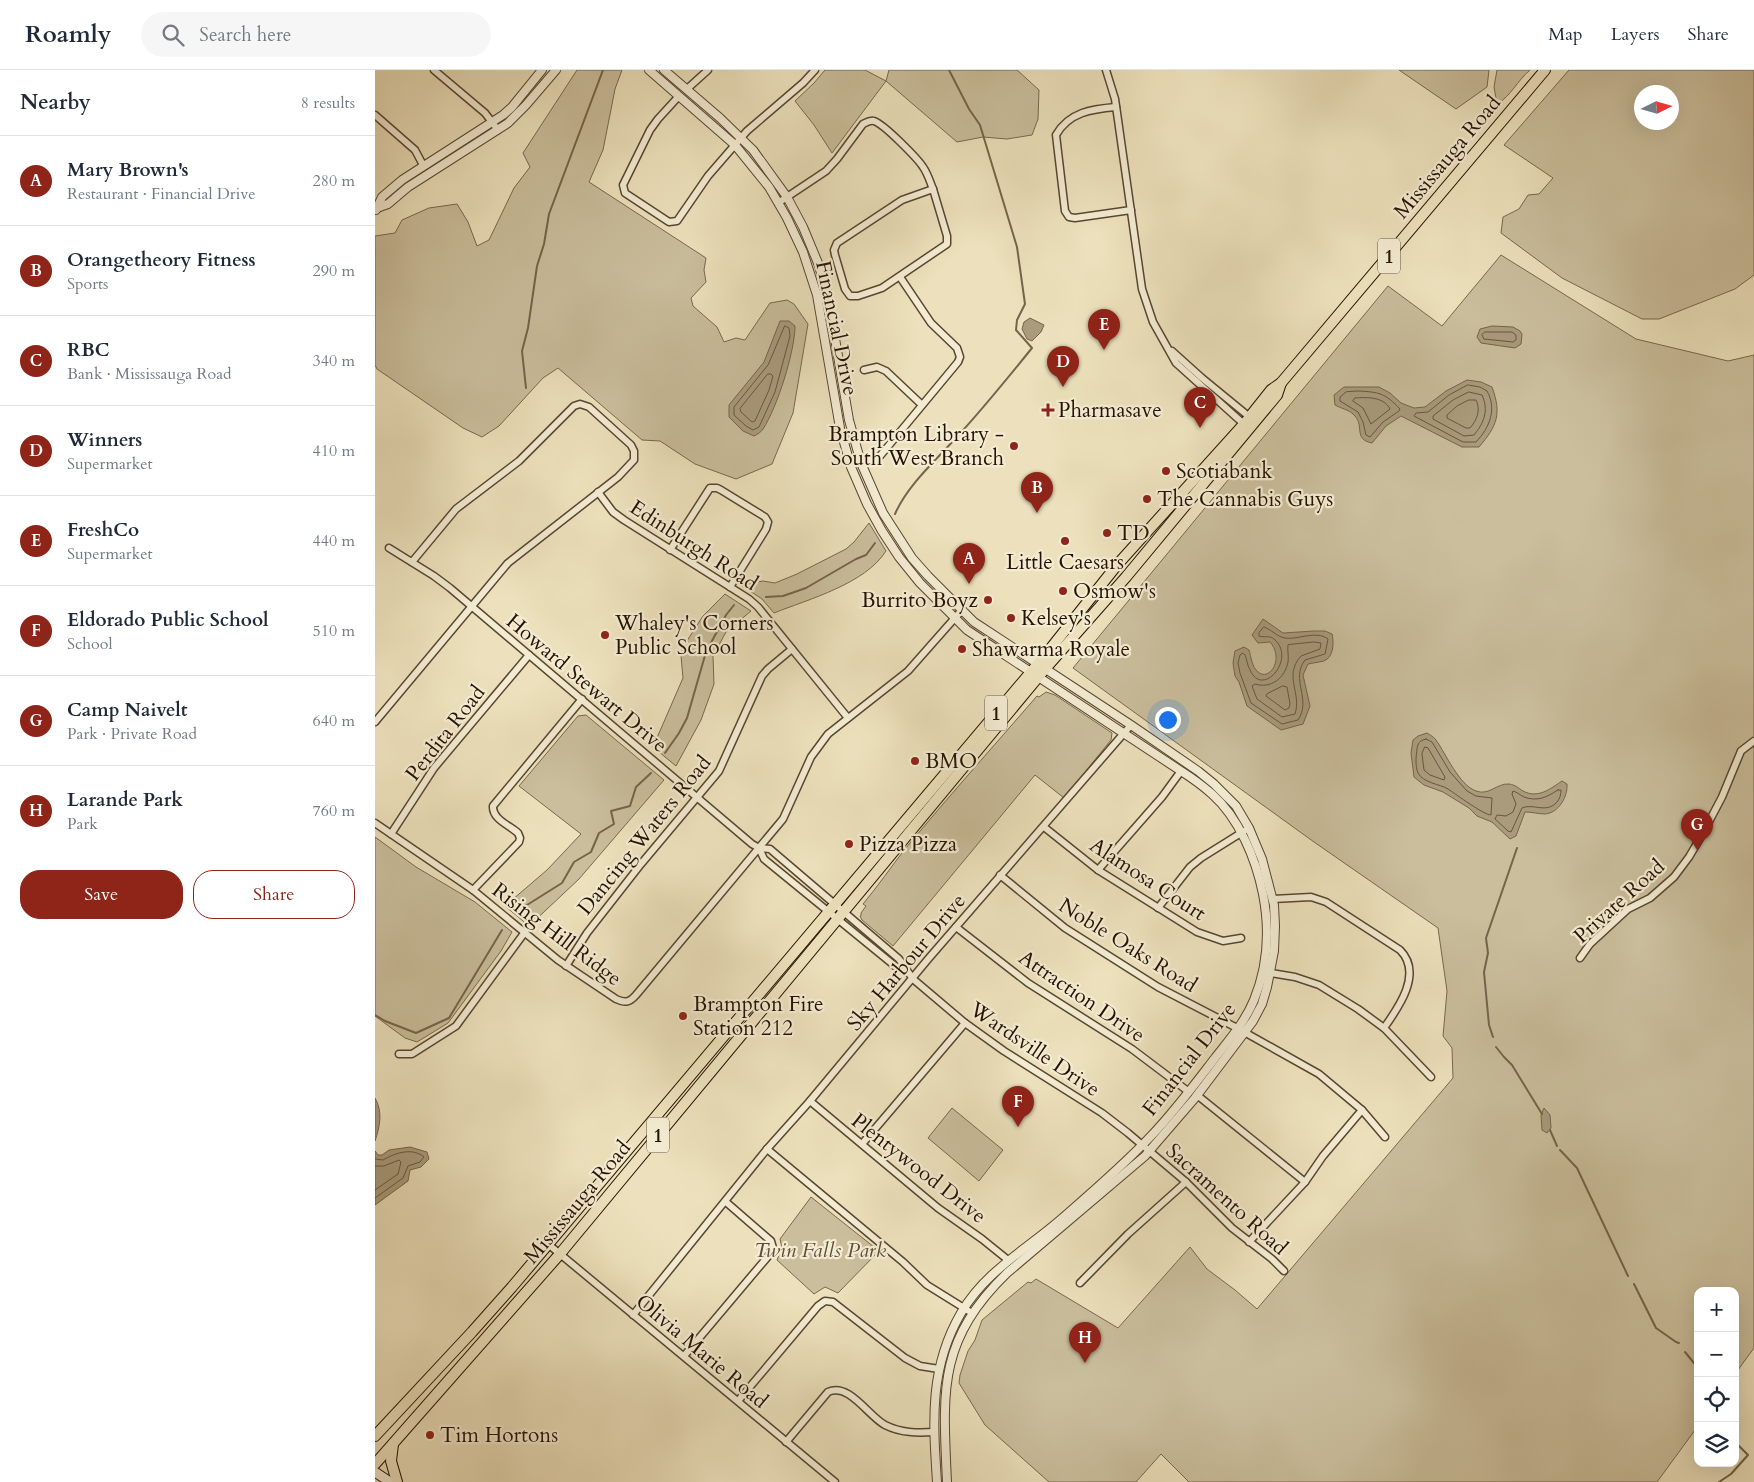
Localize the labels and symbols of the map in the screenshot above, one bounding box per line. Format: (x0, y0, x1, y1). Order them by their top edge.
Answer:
north arrow (1634, 85, 1679, 130)
street label: Mississauga Road (1387, 89, 1508, 225)
road number: 1 (1378, 238, 1400, 274)
street label: Financial Drive (808, 258, 865, 398)
pin: E (1088, 309, 1120, 350)
pin: D (1047, 346, 1079, 387)
pin: C (1184, 387, 1216, 428)
place label: Pharmasave (1058, 396, 1162, 425)
marker: Pharmasave (1042, 404, 1054, 416)
place label: Brampton Library - South West Branch (828, 420, 1004, 473)
marker: Brampton Library - South West Branch (1008, 440, 1020, 452)
place label: Scotiabank (1176, 457, 1273, 486)
marker: Scotiabank (1160, 465, 1172, 477)
pin: B (1021, 472, 1053, 513)
place label: The Cannabis Guys (1157, 485, 1333, 514)
street label: Edinburgh Road (624, 493, 763, 598)
marker: The Cannabis Guys (1141, 493, 1153, 505)
place label: TD (1117, 519, 1149, 548)
marker: TD (1101, 527, 1113, 539)
marker: Little Caesars (1059, 535, 1071, 547)
pin: A (953, 543, 985, 584)
place label: Little Caesars (1006, 548, 1124, 577)
place label: Osmow's (1073, 577, 1156, 606)
marker: Osmow's (1057, 585, 1069, 597)
place label: Burrito Boyz (861, 586, 979, 615)
marker: Burrito Boyz (982, 594, 994, 606)
place label: Kelsey's (1021, 604, 1091, 633)
street label: Howard Stewart Drive (500, 607, 674, 760)
place label: Whaley's Corners Public School (614, 609, 773, 662)
marker: Kelsey's (1005, 612, 1017, 624)
marker: Whaley's Corners Public School (599, 629, 611, 641)
place label: Shawarma Royale (972, 635, 1130, 664)
marker: Shawarma Royale (956, 643, 968, 655)
street label: Perdita Road (399, 679, 492, 787)
road number: 1 (985, 696, 1007, 730)
your location (1155, 707, 1181, 733)
place label: BMO (925, 747, 977, 776)
street label: Dancing Waters Road (571, 749, 718, 921)
marker: BMO (909, 755, 921, 767)
pin: G (1681, 809, 1713, 850)
place label: Pizza Pizza (859, 830, 957, 859)
street label: Alamosa Court (1084, 831, 1212, 928)
marker: Pizza Pizza (843, 838, 855, 850)
street label: Private Road (1567, 853, 1671, 950)
street label: Rising Hill Ridge (486, 876, 628, 993)
street label: Sky Harbour Drive (840, 887, 972, 1037)
street label: Noble Oaks Road (1053, 891, 1203, 1000)
street label: Attraction Drive (1013, 943, 1151, 1049)
place label: Brampton Fire Station 212 (693, 990, 824, 1043)
street label: Wardsville Drive (963, 995, 1106, 1104)
street label: Financial Drive (1136, 996, 1243, 1122)
marker: Brampton Fire Station 212 (677, 1010, 689, 1022)
pin: F (1002, 1086, 1034, 1127)
street label: Plentywood Drive (845, 1106, 992, 1230)
road number: 1 (647, 1118, 669, 1152)
street label: Mississauga Road (517, 1134, 638, 1270)
street label: Sacramento Road (1159, 1137, 1294, 1262)
park label: Twin Falls Park (754, 1236, 887, 1265)
street label: Olivia Marie Road (629, 1287, 774, 1415)
pin: H (1069, 1322, 1101, 1363)
place label: Tim Hortons (440, 1421, 558, 1450)
marker: Tim Hortons (424, 1429, 436, 1441)

